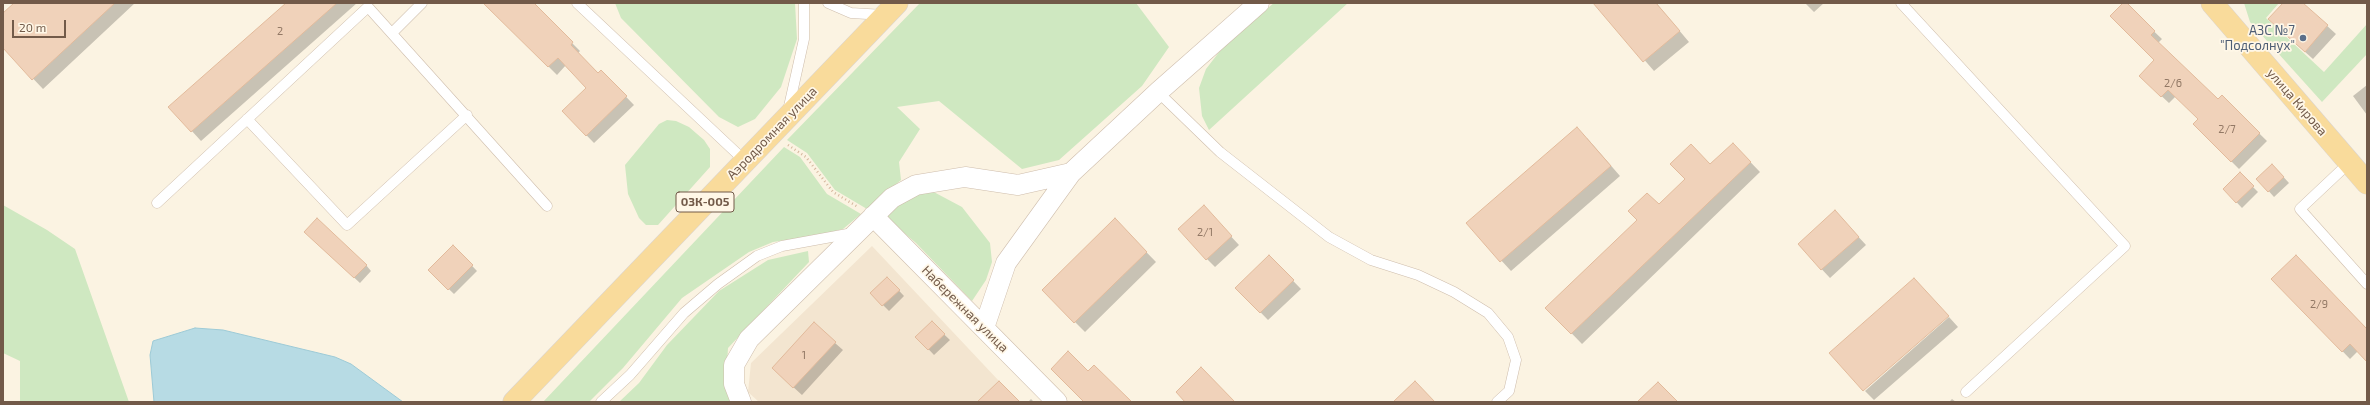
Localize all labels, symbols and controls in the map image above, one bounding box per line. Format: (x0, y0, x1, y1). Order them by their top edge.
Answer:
scale bar (14, 12, 68, 38)
text: 20 m (19, 20, 46, 34)
place label: АЗС №7 "Подсолнух" (2220, 23, 2295, 54)
house number: 2 (277, 24, 283, 38)
marker: АЗС №7 "Подсолнух" (2298, 33, 2308, 43)
street label: улица Кирова (2264, 65, 2330, 139)
house number: 2/6 (2164, 76, 2182, 90)
street label: Аэродромная улица (724, 83, 820, 183)
house number: 2/7 (2218, 122, 2236, 136)
road number: 03К-005 (676, 192, 734, 212)
house number: 2/1 (1197, 225, 1213, 239)
street label: Набережная улица (918, 262, 1012, 356)
house number: 2/9 (2310, 297, 2328, 311)
house number: 1 (802, 348, 806, 362)

